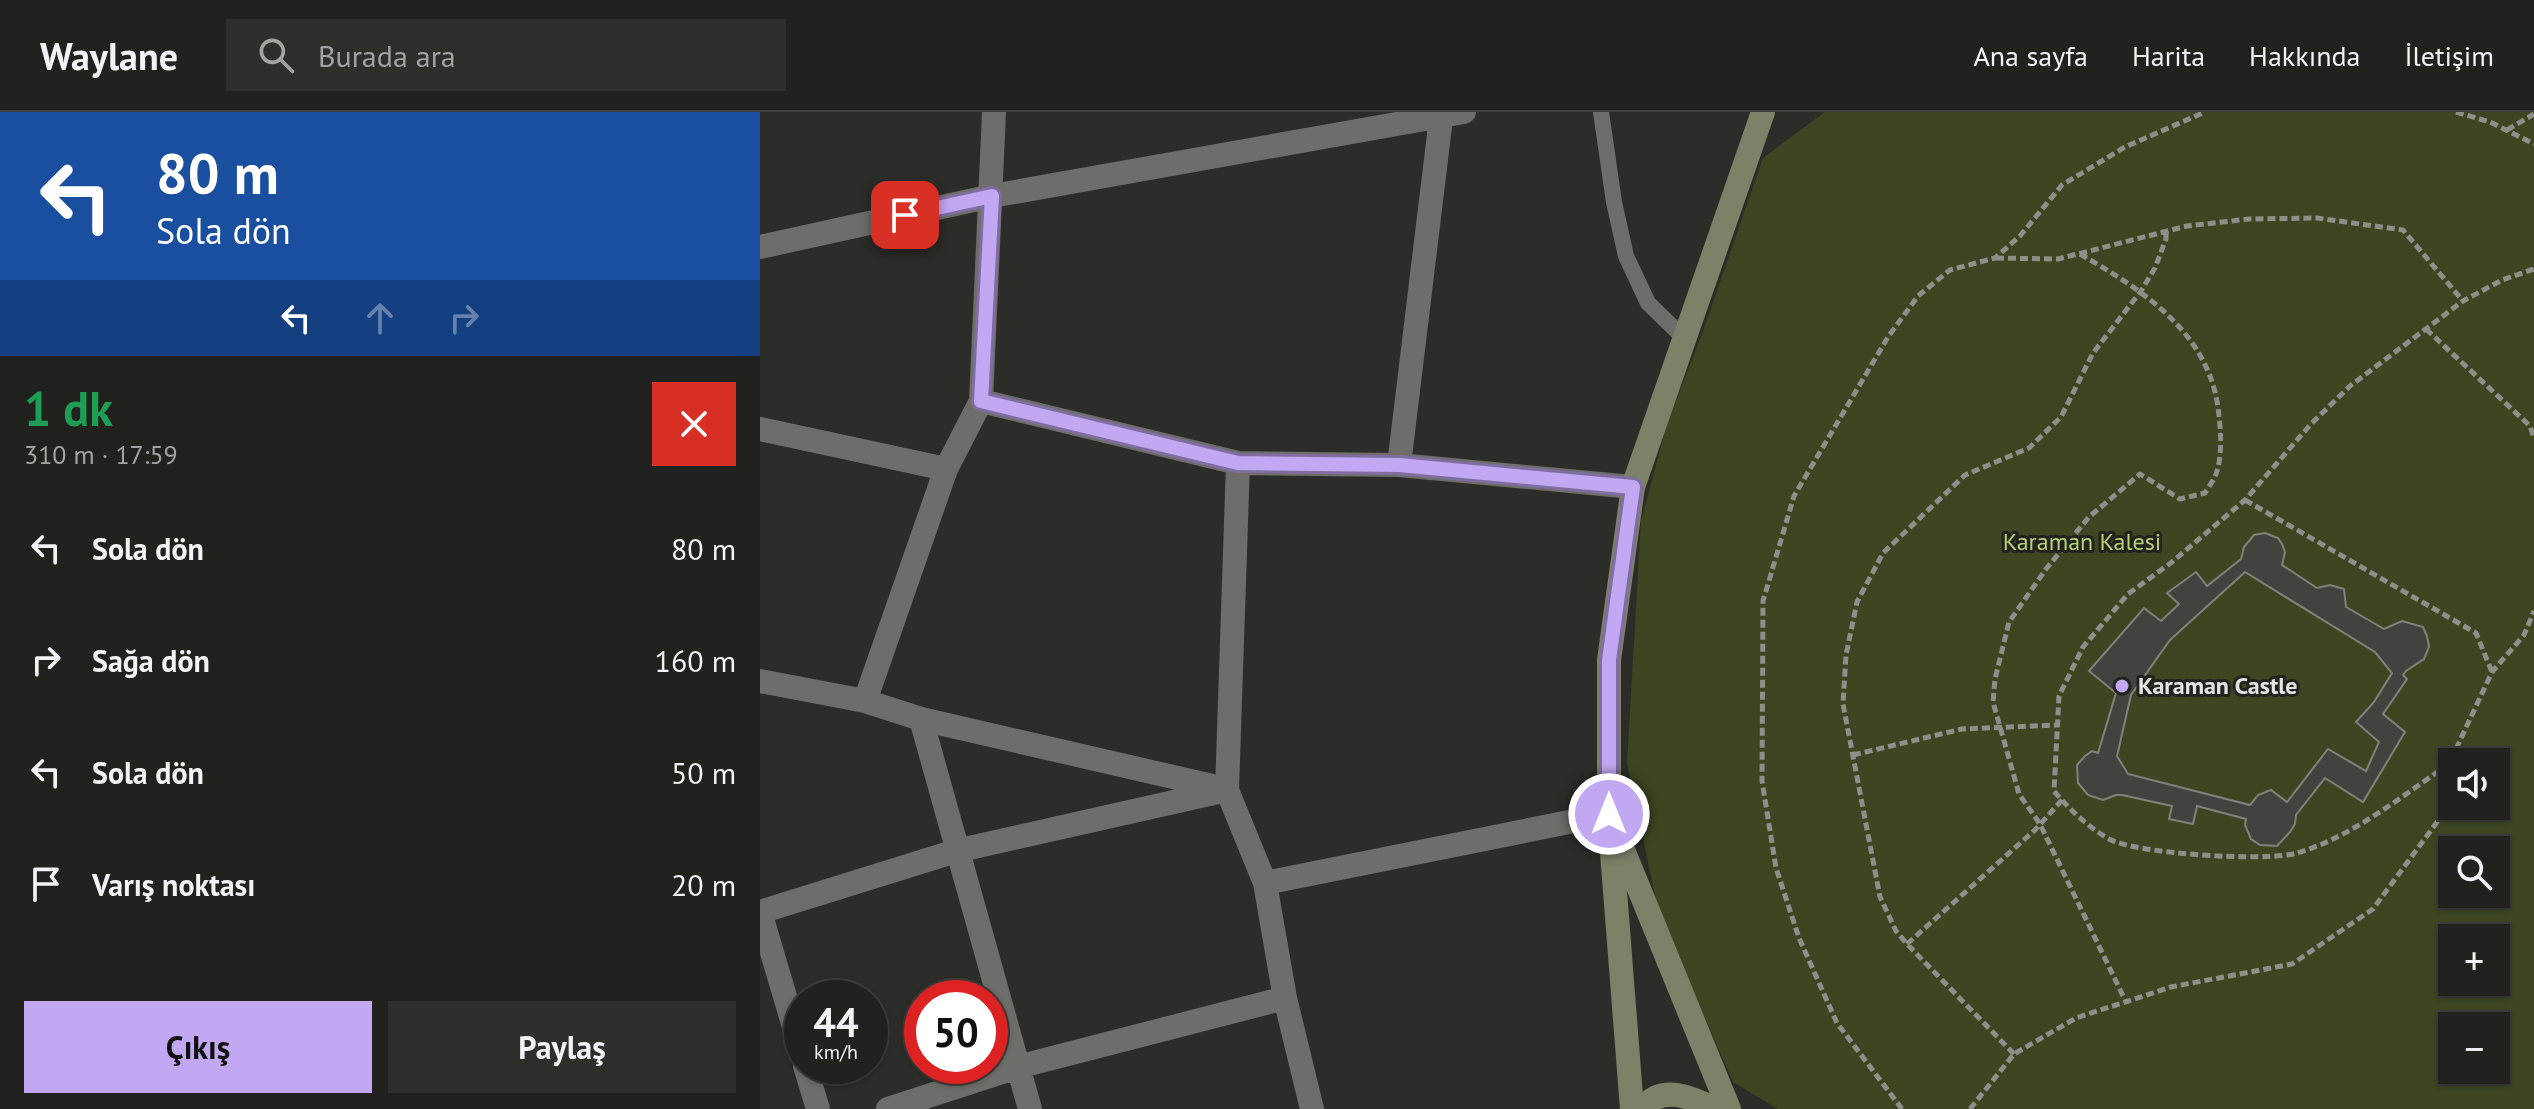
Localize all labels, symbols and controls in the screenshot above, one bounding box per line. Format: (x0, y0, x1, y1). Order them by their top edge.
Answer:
search box (226, 19, 786, 91)
text: Waylane (40, 31, 178, 80)
icon: search (254, 33, 298, 77)
text: Burada ara (318, 36, 456, 75)
text: Ana sayfa (1973, 37, 2088, 74)
text: Harita (2132, 37, 2205, 74)
text: Hakkında (2249, 37, 2360, 74)
text: İletişim (2404, 37, 2494, 74)
text: 80 m (156, 137, 279, 209)
icon: left (24, 144, 128, 248)
pin (871, 181, 939, 249)
icon: arrive (883, 193, 927, 237)
text: Sola dön (156, 207, 291, 254)
icon: left (274, 296, 318, 340)
icon: ahead (358, 296, 402, 340)
icon: right (442, 296, 486, 340)
text: 1 dk (24, 377, 113, 439)
button: close (652, 382, 736, 466)
text: 310 m · 17:59 (24, 438, 178, 471)
icon: left (24, 526, 68, 570)
park label: Karaman Kalesi (2003, 526, 2161, 557)
text: Sola dön (92, 529, 204, 568)
text: 80 m (671, 529, 736, 568)
icon: right (24, 638, 68, 682)
text: Sağa dön (92, 641, 210, 680)
text: 160 m (655, 641, 736, 680)
place label: Karaman Castle (2138, 670, 2298, 701)
marker: Karaman Castle (2113, 677, 2131, 695)
map controls (2438, 748, 2510, 1084)
button: sound (2438, 748, 2510, 820)
icon: left (24, 750, 68, 794)
text: Sola dön (92, 753, 204, 792)
text: 50 m (671, 753, 736, 792)
position arrow (1567, 772, 1651, 856)
button: search (2438, 836, 2510, 908)
icon: arrive (24, 862, 68, 906)
text: Varış noktası (92, 865, 255, 904)
text: 20 m (671, 865, 736, 904)
button: + (2438, 924, 2510, 996)
speed limit sign: 50 (904, 980, 1008, 1084)
text: 44 (813, 996, 859, 1048)
button: Çıkış (24, 1001, 372, 1093)
button: Paylaş (388, 1001, 736, 1093)
button: − (2438, 1012, 2510, 1084)
text: km/h (814, 1039, 858, 1065)

